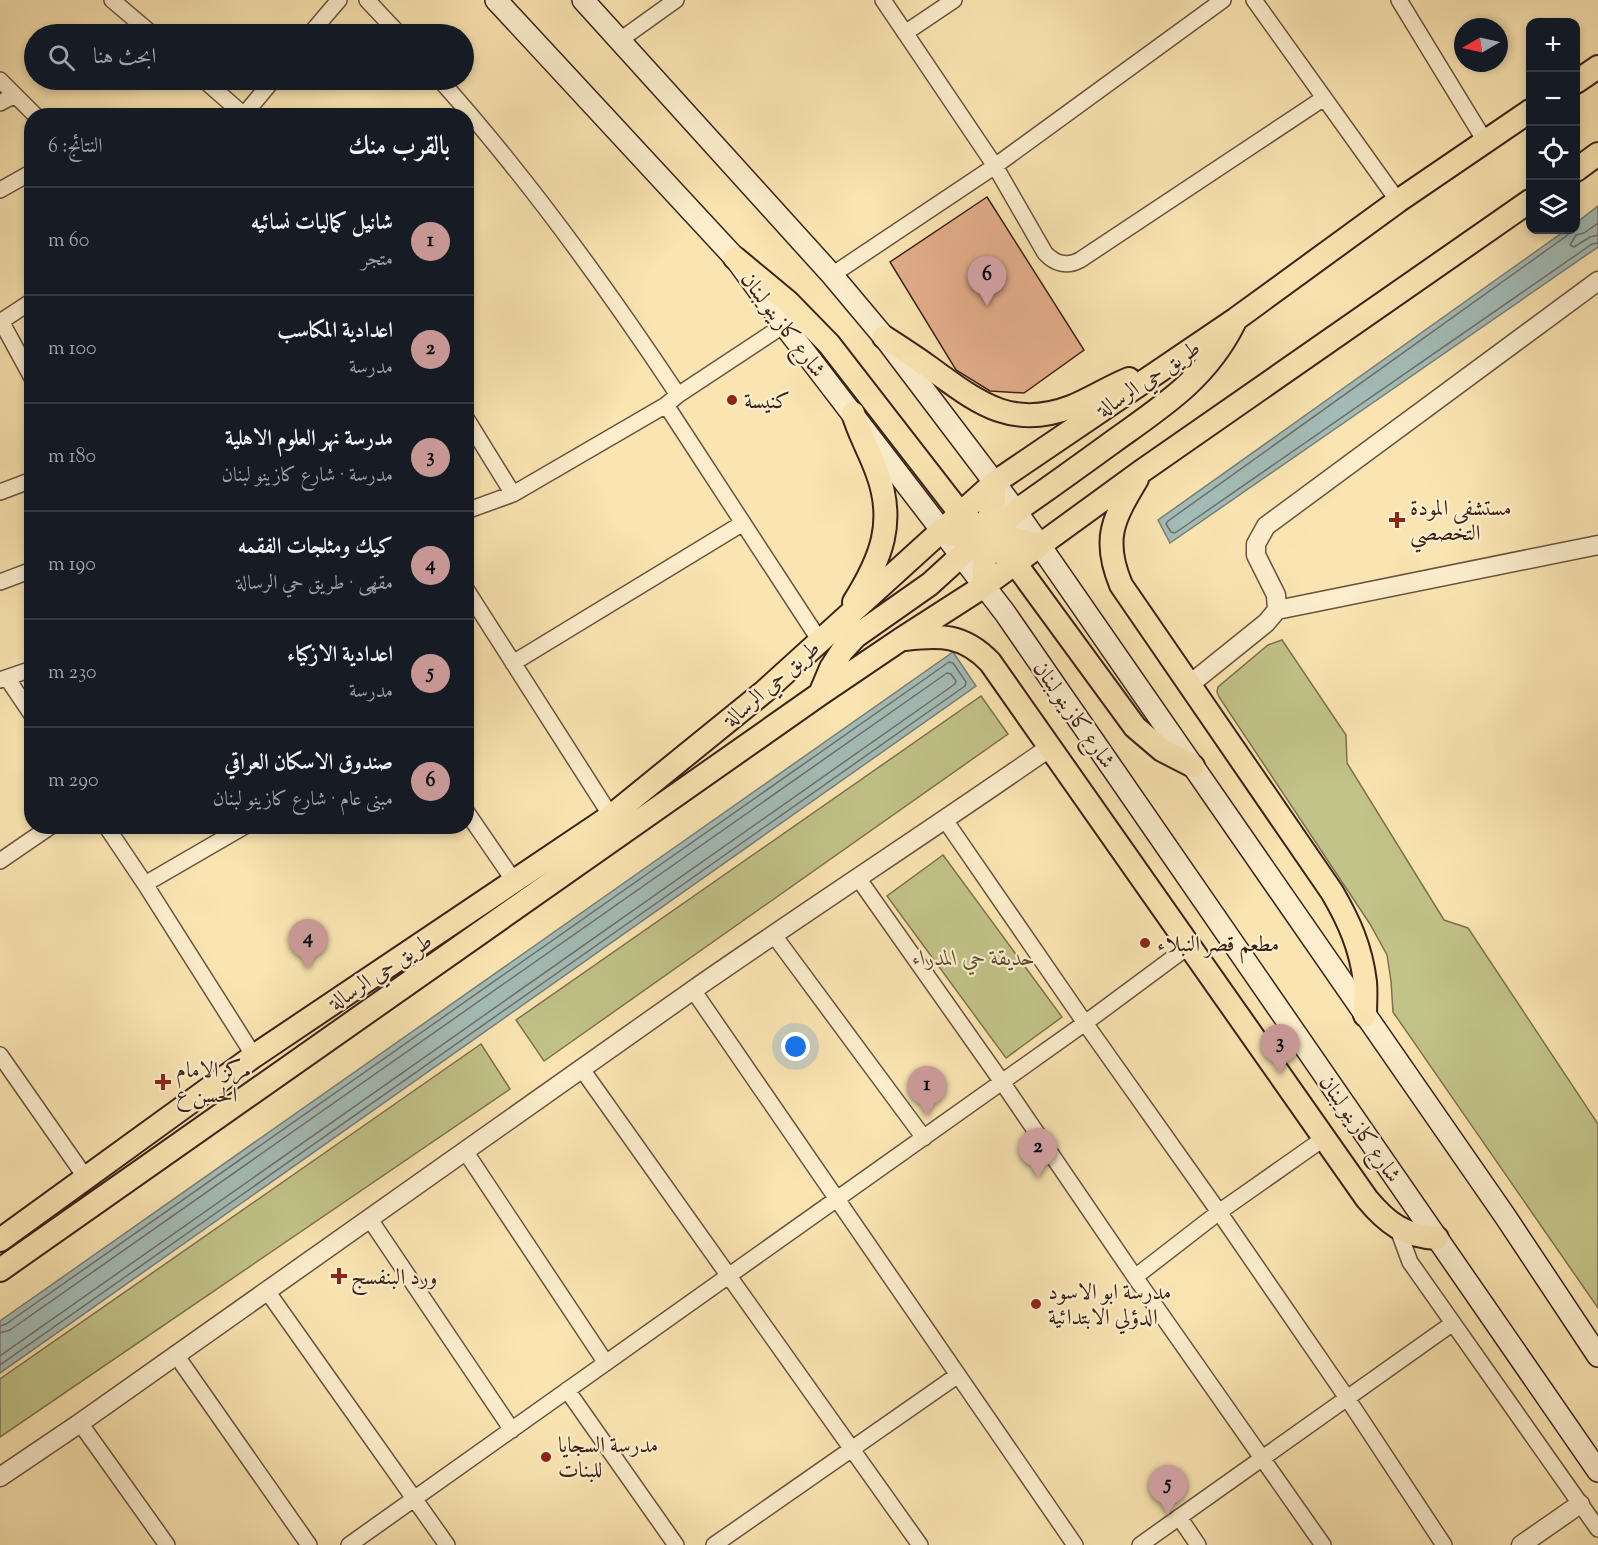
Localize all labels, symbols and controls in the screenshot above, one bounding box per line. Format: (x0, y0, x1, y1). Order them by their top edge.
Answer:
north arrow (1454, 18, 1508, 72)
map controls (1526, 18, 1580, 234)
button: + (1526, 18, 1580, 72)
search box (24, 24, 474, 90)
icon: search (45, 41, 78, 74)
text: ابحث هنا (93, 42, 156, 74)
button: − (1526, 72, 1580, 126)
button: locate (1526, 126, 1580, 180)
text: بالقرب منك (348, 129, 450, 166)
text: النتائج: 6 (48, 133, 103, 162)
button: layers (1526, 180, 1580, 234)
text: شانيل كماليات نسائيه (251, 208, 393, 240)
text: 60 m (48, 227, 89, 256)
text: 1 (427, 227, 434, 256)
text: متجر (361, 246, 393, 275)
pin: 6 (968, 256, 1006, 306)
street label: شارع كازينو لبنان (731, 266, 832, 385)
text: اعدادية المكاسب (277, 316, 393, 348)
street label: طريق حي الرسالة (1091, 334, 1208, 428)
text: 100 m (48, 335, 97, 364)
text: 2 (426, 335, 435, 364)
text: مدرسة (349, 354, 393, 383)
place label: كنيسة (744, 387, 790, 419)
marker: كنيسة (725, 393, 739, 407)
text: مدرسة نهر العلوم الاهلية (225, 424, 393, 456)
text: 180 m (48, 443, 96, 472)
text: 3 (426, 443, 435, 472)
text: مدرسة · شارع كازينو لبنان (222, 462, 393, 491)
place label: مستشفى المودة التخصصي (1410, 494, 1512, 553)
marker: مستشفى المودة التخصصي (1388, 511, 1406, 529)
text: كيك ومثلجات الفقمه (238, 532, 393, 564)
text: 190 m (48, 551, 96, 580)
text: 4 (425, 551, 436, 580)
text: مقهى · طريق حي الرسالة (236, 570, 393, 599)
street label: طريق حي الرسالة (717, 634, 828, 737)
text: اعدادية الازكياء (287, 640, 393, 672)
street label: شارع كازينو لبنان (1024, 655, 1122, 776)
text: 230 m (48, 659, 97, 688)
text: 5 (427, 659, 434, 688)
text: مدرسة (349, 678, 393, 707)
text: صندوق الاسكان العراقي (224, 748, 393, 780)
text: 290 m (48, 767, 98, 796)
text: 6 (426, 767, 435, 796)
text: مبنى عام · شارع كازينو لبنان (213, 786, 393, 815)
pin: 4 (288, 920, 328, 969)
street label: طريق حي الرسالة (323, 927, 440, 1021)
place label: مطعم قصر النبلاء (1157, 930, 1279, 964)
marker: مطعم قصر النبلاء (1138, 936, 1152, 950)
park label: حديقة حي المدراء (913, 944, 1035, 976)
pin: 3 (1260, 1024, 1300, 1074)
your location (781, 1032, 810, 1061)
place label: مركز الامام الحسن ع (176, 1056, 251, 1113)
pin: 1 (908, 1066, 946, 1116)
street label: شارع كازينو لبنان (1310, 1069, 1408, 1190)
marker: مركز الامام الحسن ع (154, 1073, 172, 1091)
pin: 2 (1018, 1128, 1058, 1178)
place label: ورد البنفسج (351, 1263, 437, 1296)
marker: ورد البنفسج (332, 1269, 346, 1283)
place label: مدرسة ابو الاسود الدؤلي الابتدائية (1048, 1278, 1171, 1335)
marker: مدرسة ابو الاسود الدؤلي الابتدائية (1029, 1297, 1043, 1311)
place label: مدرسة السجايا للبنات (558, 1431, 658, 1488)
marker: مدرسة السجايا للبنات (539, 1450, 553, 1464)
pin: 5 (1148, 1466, 1188, 1515)

